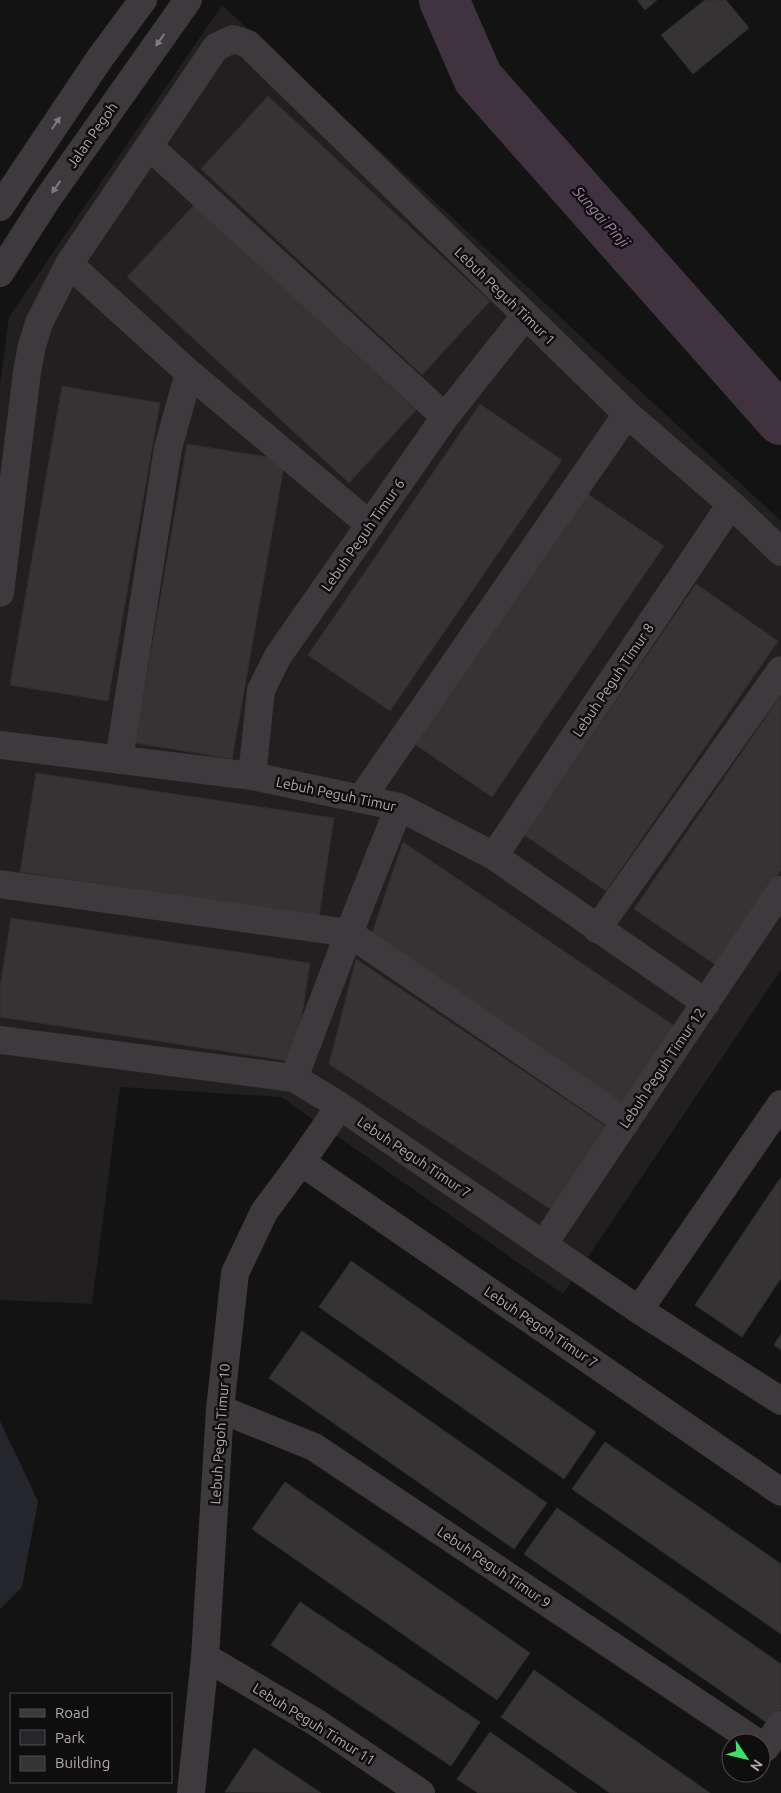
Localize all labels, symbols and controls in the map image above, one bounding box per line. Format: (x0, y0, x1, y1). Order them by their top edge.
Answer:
one-way arrow (155, 33, 165, 47)
street label: Jalan Pegoh (64, 99, 120, 171)
one-way arrow (52, 116, 61, 130)
one-way arrow (51, 180, 61, 194)
water label: Sungai Pinji (569, 182, 634, 251)
street label: Lebuh Peguh Timur 1 (452, 244, 558, 348)
street label: Lebuh Peguh Timur 6 (318, 476, 408, 594)
street label: Lebuh Peguh Timur 8 (569, 620, 657, 740)
street label: Lebuh Peguh Timur (275, 773, 398, 815)
street label: Lebuh Peguh Timur 12 (616, 1005, 708, 1131)
street label: Lebuh Peguh Timur 7 (354, 1113, 474, 1201)
street label: Lebuh Pegoh Timur 7 (481, 1283, 601, 1371)
street label: Lebuh Pegoh Timur 10 (207, 1363, 233, 1505)
street label: Lebuh Peguh Timur 9 (434, 1523, 554, 1611)
street label: Lebuh Peguh Timur 11 (250, 1680, 378, 1768)
legend (10, 1693, 172, 1783)
text: Road (55, 1704, 90, 1721)
text: Park (55, 1729, 85, 1746)
north arrow (721, 1733, 771, 1783)
text: Building (55, 1754, 110, 1771)
text: N (747, 1757, 766, 1774)

